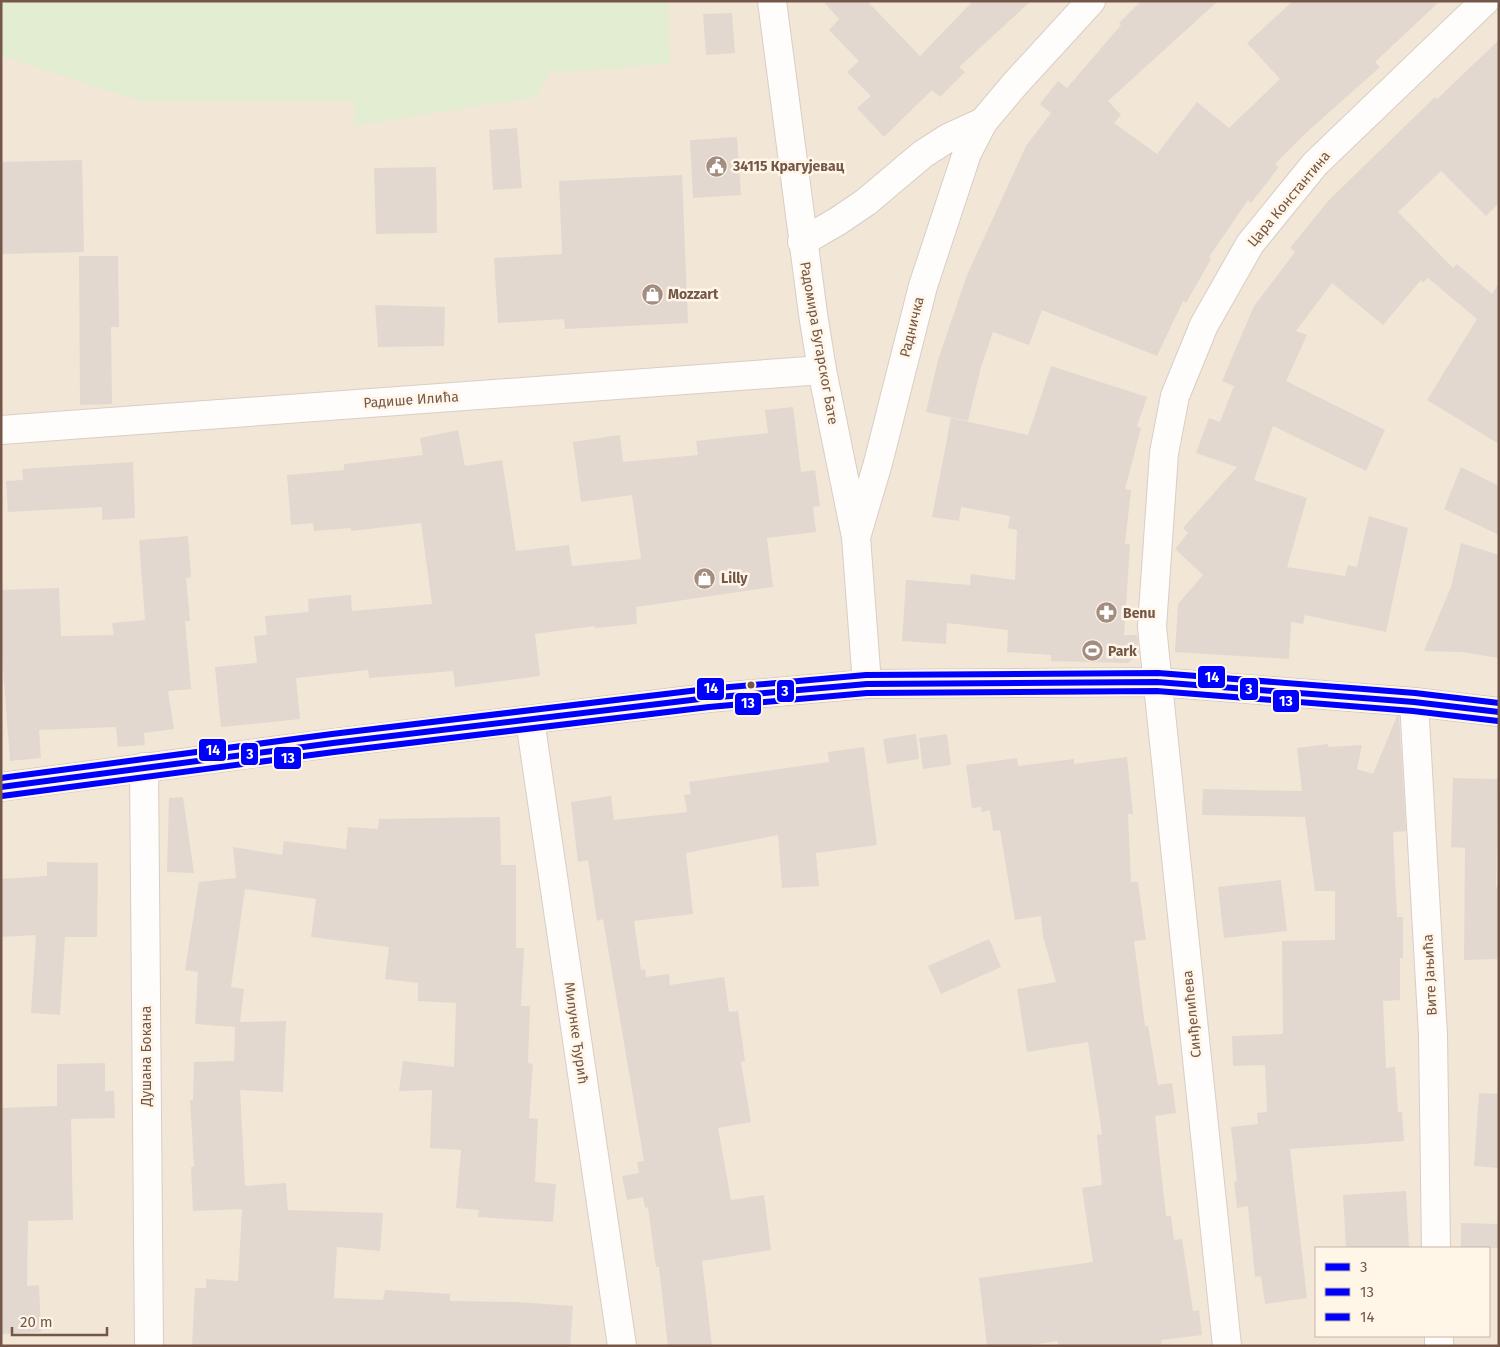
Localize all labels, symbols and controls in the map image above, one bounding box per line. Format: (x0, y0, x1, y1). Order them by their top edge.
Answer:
street label: Цара Константина (1244, 148, 1334, 250)
public building icon: 34115 Крагујевац (705, 154, 729, 178)
place label: 34115 Крагујевац (732, 158, 845, 175)
street label: Радомира Бугарског Бате (796, 260, 842, 426)
shop icon: Mozzart (640, 282, 664, 306)
place label: Mozzart (668, 286, 719, 303)
street label: Радничка (896, 295, 928, 359)
street label: Радише Илића (363, 388, 459, 412)
shop icon: Lilly (693, 566, 717, 590)
place label: Lilly (721, 570, 748, 587)
pharmacy icon: Benu (1095, 601, 1119, 625)
place label: Benu (1123, 605, 1155, 622)
sports icon: Park (1080, 639, 1104, 663)
place label: Park (1108, 643, 1137, 660)
line badge: 14 (1197, 665, 1226, 689)
text: 14 (1205, 669, 1219, 686)
line badge: 14 (696, 677, 725, 701)
line badge: 3 (1239, 677, 1259, 701)
line badge: 3 (776, 679, 795, 703)
text: 14 (704, 680, 718, 697)
unlabelled marker (746, 680, 756, 690)
text: 3 (1244, 681, 1253, 698)
text: 3 (780, 683, 789, 700)
line badge: 13 (1272, 689, 1300, 713)
line badge: 13 (734, 692, 762, 716)
text: 13 (1279, 693, 1293, 710)
text: 13 (741, 695, 755, 712)
line badge: 14 (198, 738, 227, 762)
text: 14 (206, 742, 220, 759)
line badge: 3 (240, 742, 259, 766)
text: 3 (245, 746, 254, 763)
line badge: 13 (273, 746, 302, 770)
text: 13 (281, 750, 295, 767)
street label: Вите Јањића (1419, 934, 1441, 1016)
street label: Синђелићева (1179, 969, 1205, 1059)
street label: Милунке Ђурић (560, 981, 592, 1085)
street label: Душана Бокана (138, 1006, 155, 1107)
legend (1315, 1247, 1490, 1337)
text: 3 (1360, 1258, 1368, 1276)
text: 13 (1360, 1283, 1374, 1301)
scale bar (12, 1304, 108, 1336)
text: 14 (1360, 1308, 1374, 1326)
text: 20 m (20, 1313, 53, 1331)

